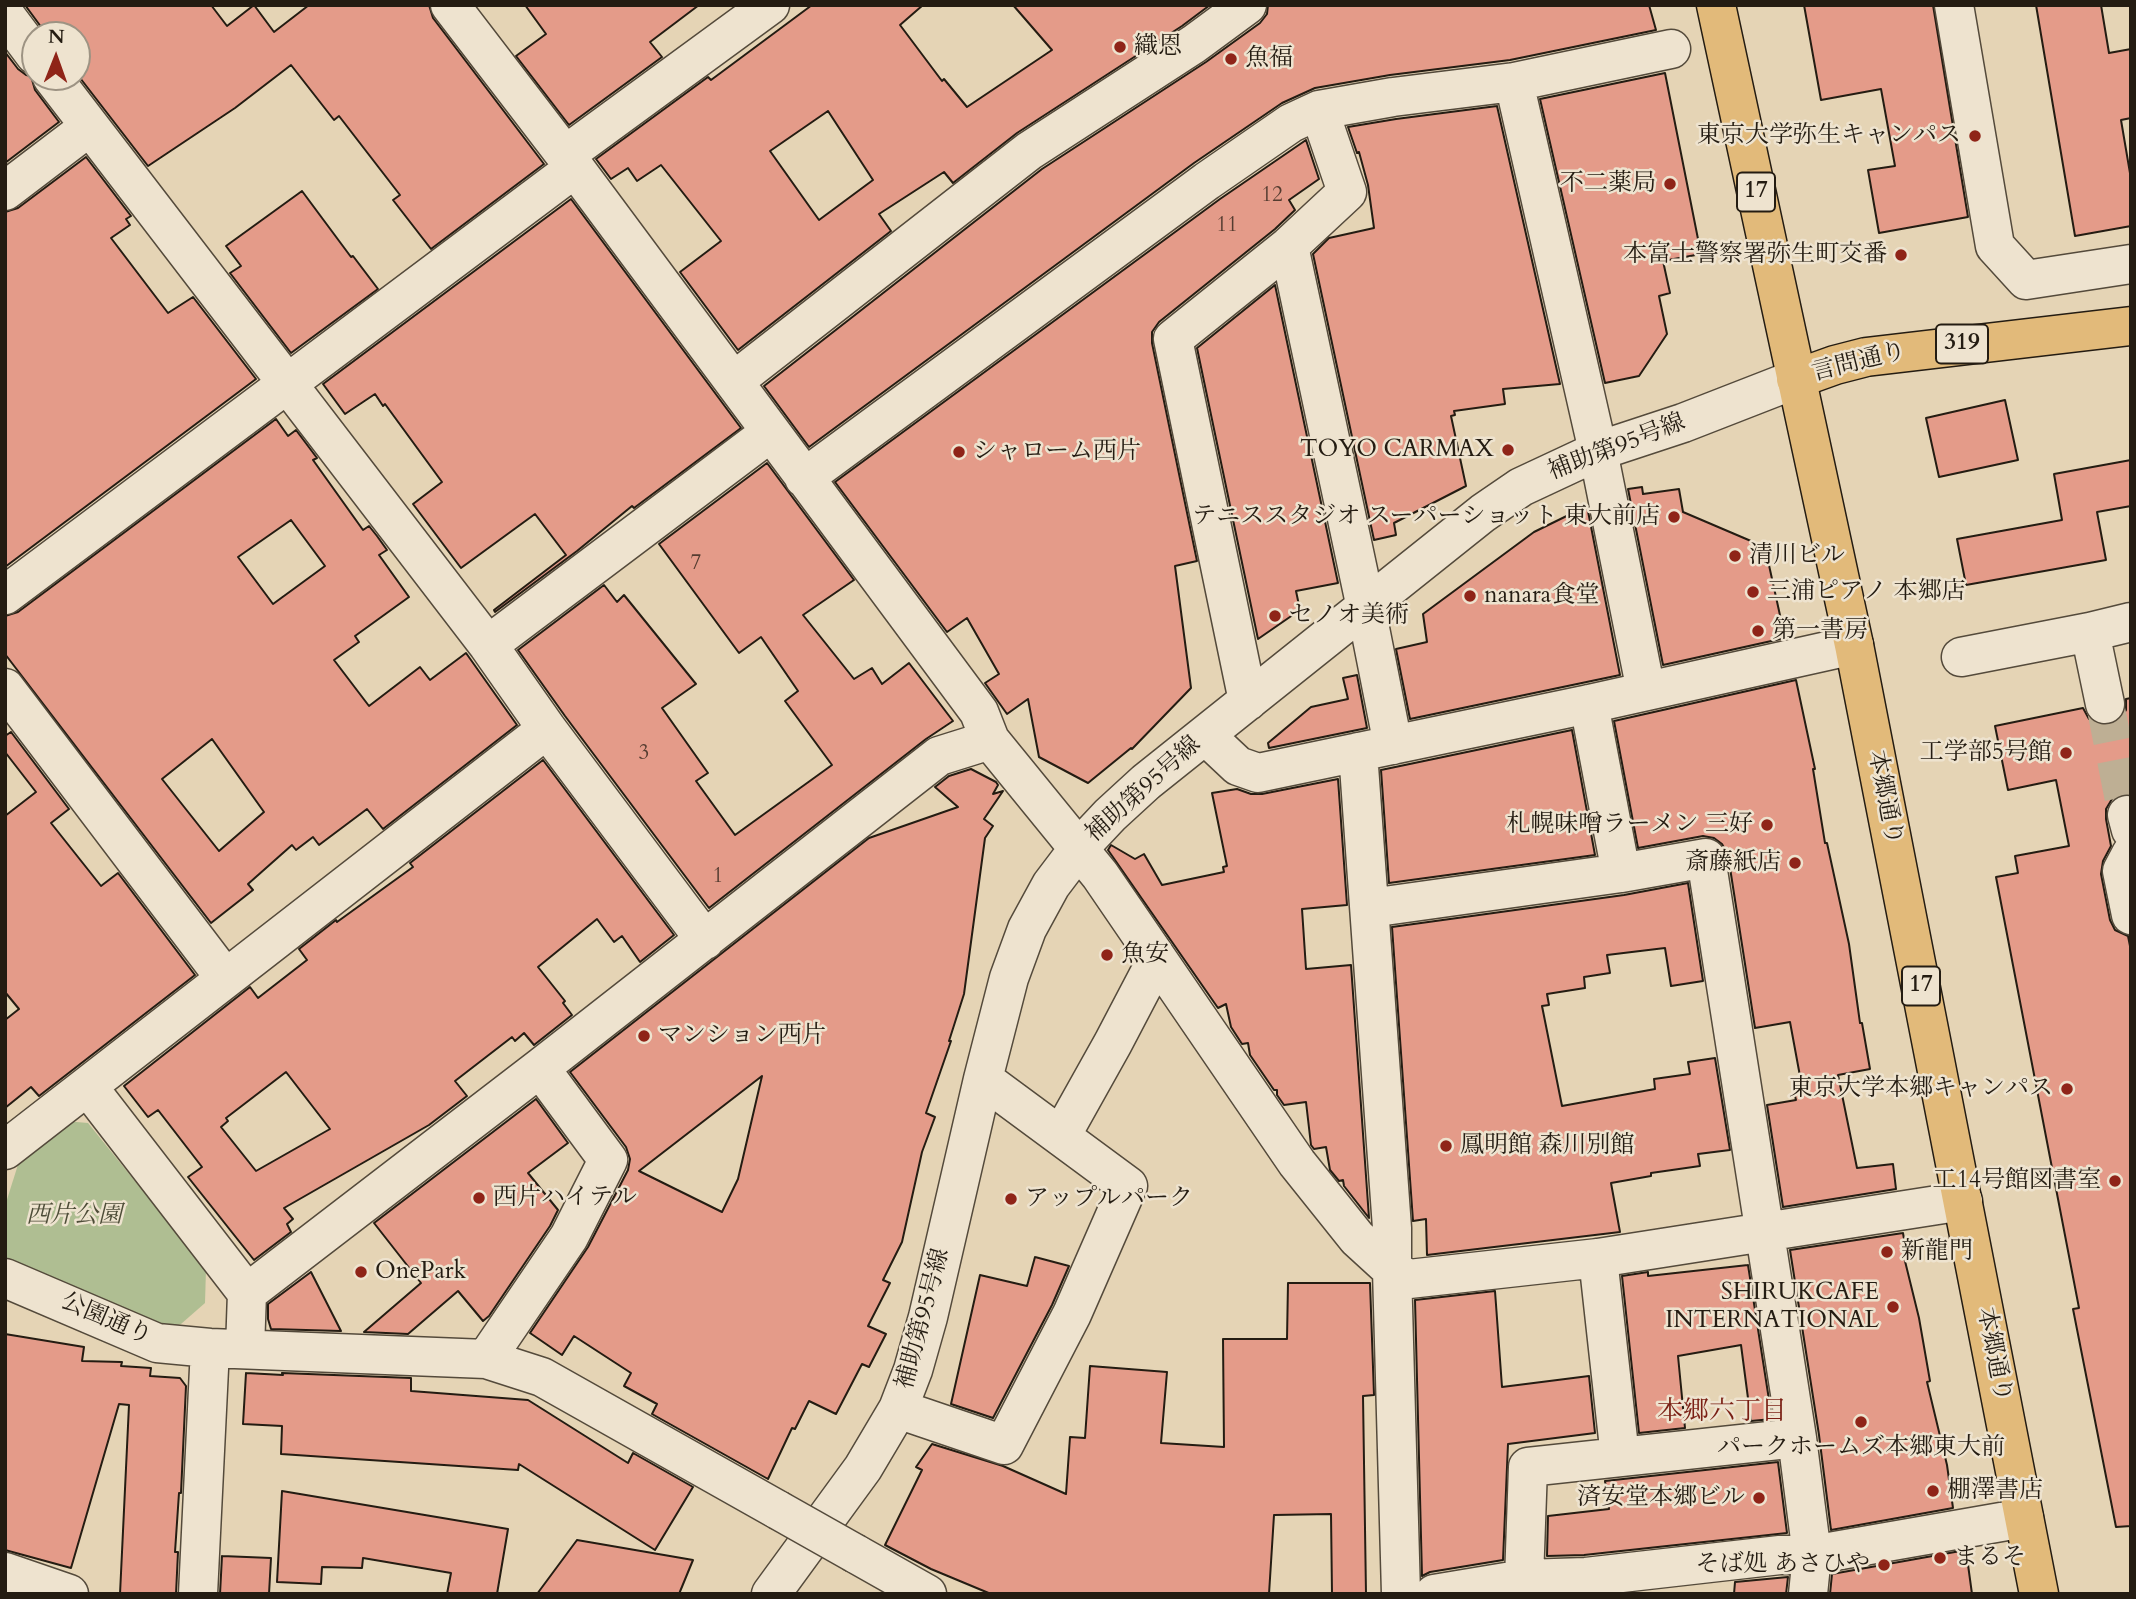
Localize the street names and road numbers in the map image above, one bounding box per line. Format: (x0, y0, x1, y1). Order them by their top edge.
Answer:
road number: 17 (1737, 172, 1775, 211)
road number: 319 (1936, 324, 1988, 364)
street label: 言問通り (1809, 337, 1909, 389)
street label: 補助第95号線 (1544, 409, 1690, 487)
street label: 補助第95号線 (1081, 731, 1207, 849)
street label: 本郷通り (1861, 748, 1907, 848)
road number: 17 (1902, 967, 1940, 1006)
street label: 補助第95号線 (891, 1245, 957, 1393)
street label: 公園通り (56, 1288, 156, 1352)
street label: 本郷通り (1970, 1305, 2016, 1405)

